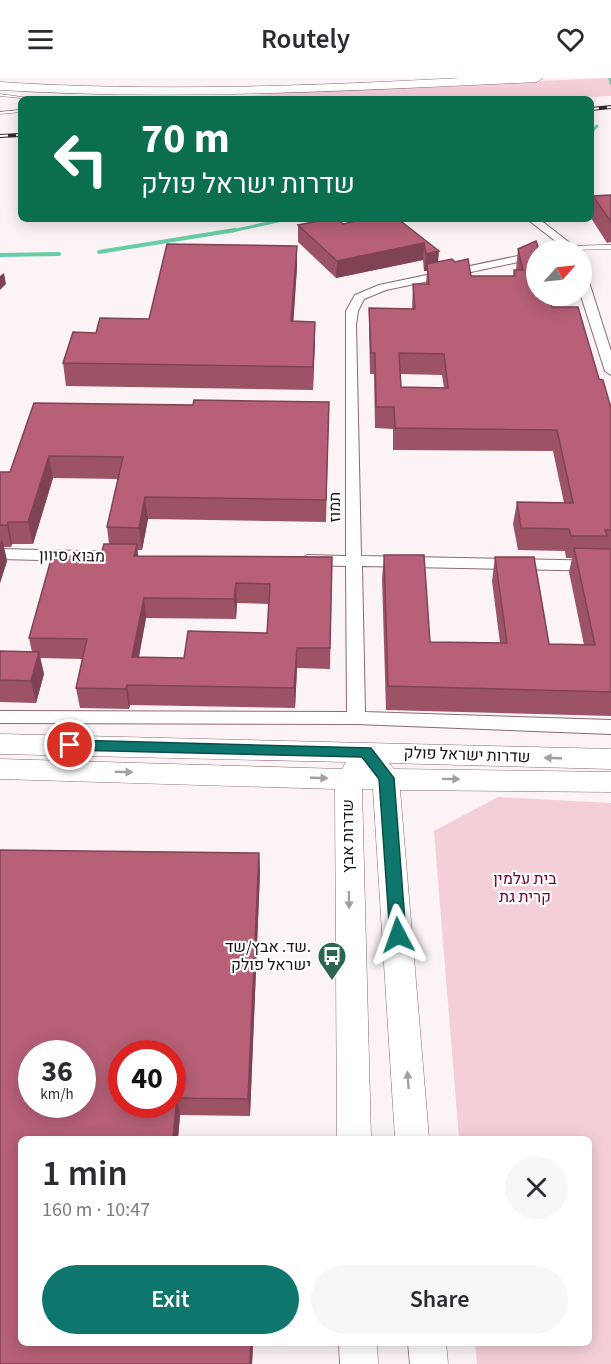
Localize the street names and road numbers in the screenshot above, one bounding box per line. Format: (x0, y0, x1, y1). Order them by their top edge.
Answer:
street label: תמוז (324, 492, 346, 522)
street label: מבוא סיוון (39, 544, 105, 568)
street label: שדרות ישראל פולק (403, 742, 531, 768)
street label: שדרות אבץ (337, 799, 359, 873)

